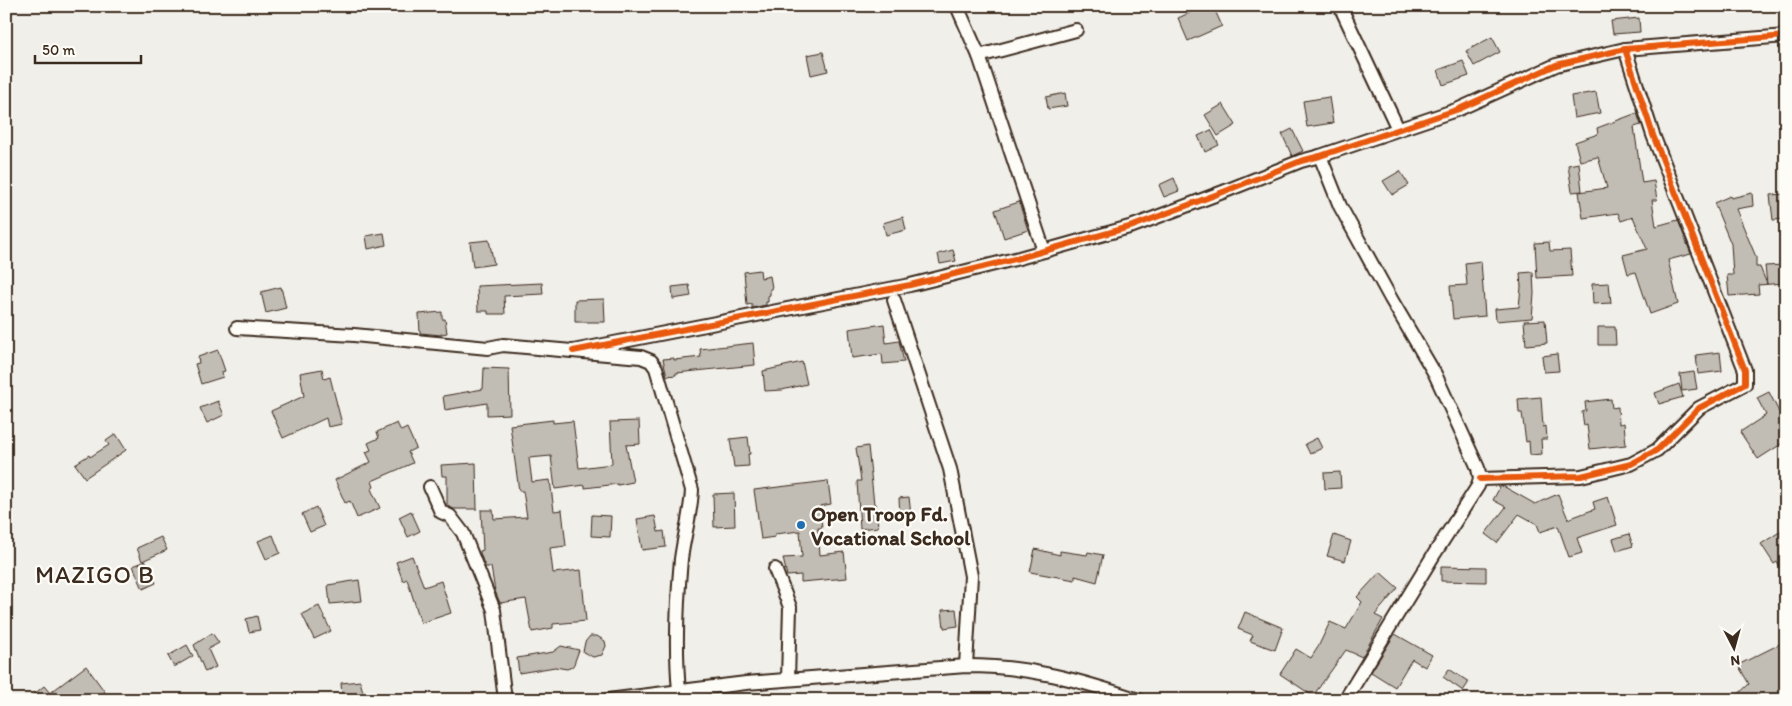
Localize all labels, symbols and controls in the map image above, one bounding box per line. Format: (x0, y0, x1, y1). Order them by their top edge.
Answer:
scale bar (35, 32, 141, 64)
text: 50 m (42, 41, 75, 59)
place label: Open Troop Fd. Vocational School (811, 501, 971, 550)
marker: Open Troop Fd. Vocational School (795, 519, 807, 531)
district label: MAZIGO B (35, 560, 155, 589)
north arrow (1710, 624, 1760, 674)
text: N (1730, 651, 1741, 669)

